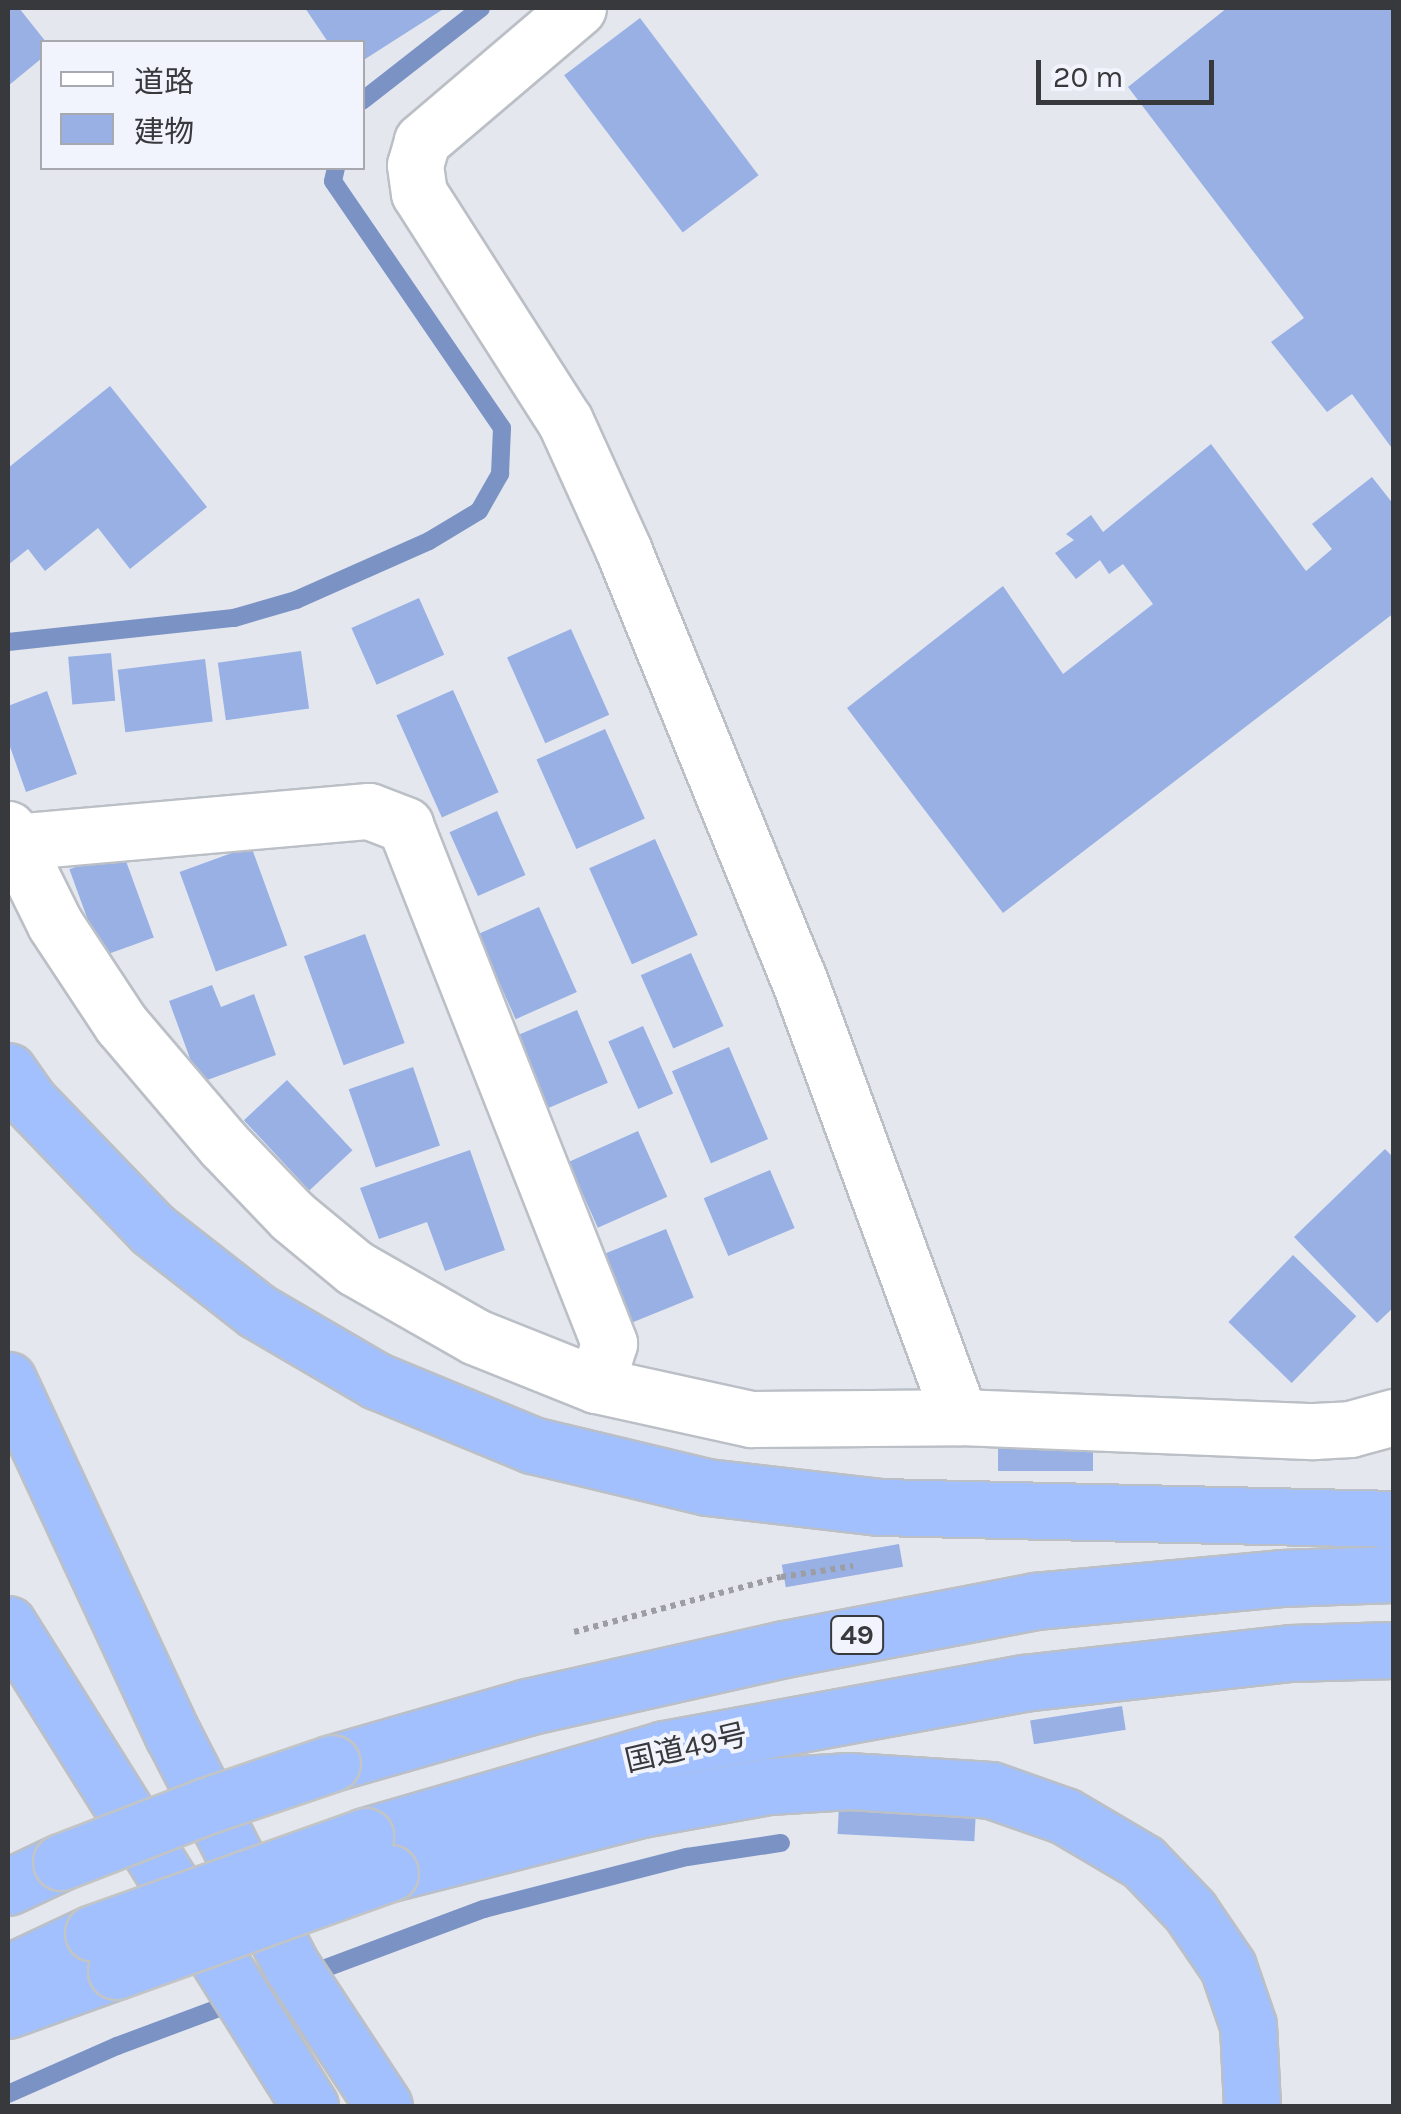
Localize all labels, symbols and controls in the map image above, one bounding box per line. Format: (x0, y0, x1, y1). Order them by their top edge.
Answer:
legend (40, 40, 365, 170)
scale bar (1041, 40, 1218, 102)
text: 20 m (1053, 59, 1123, 95)
text: 道路 (134, 64, 194, 100)
text: 建物 (134, 114, 194, 150)
road number: 49 (830, 1612, 884, 1658)
street label: 国道49号 (621, 1716, 751, 1780)

